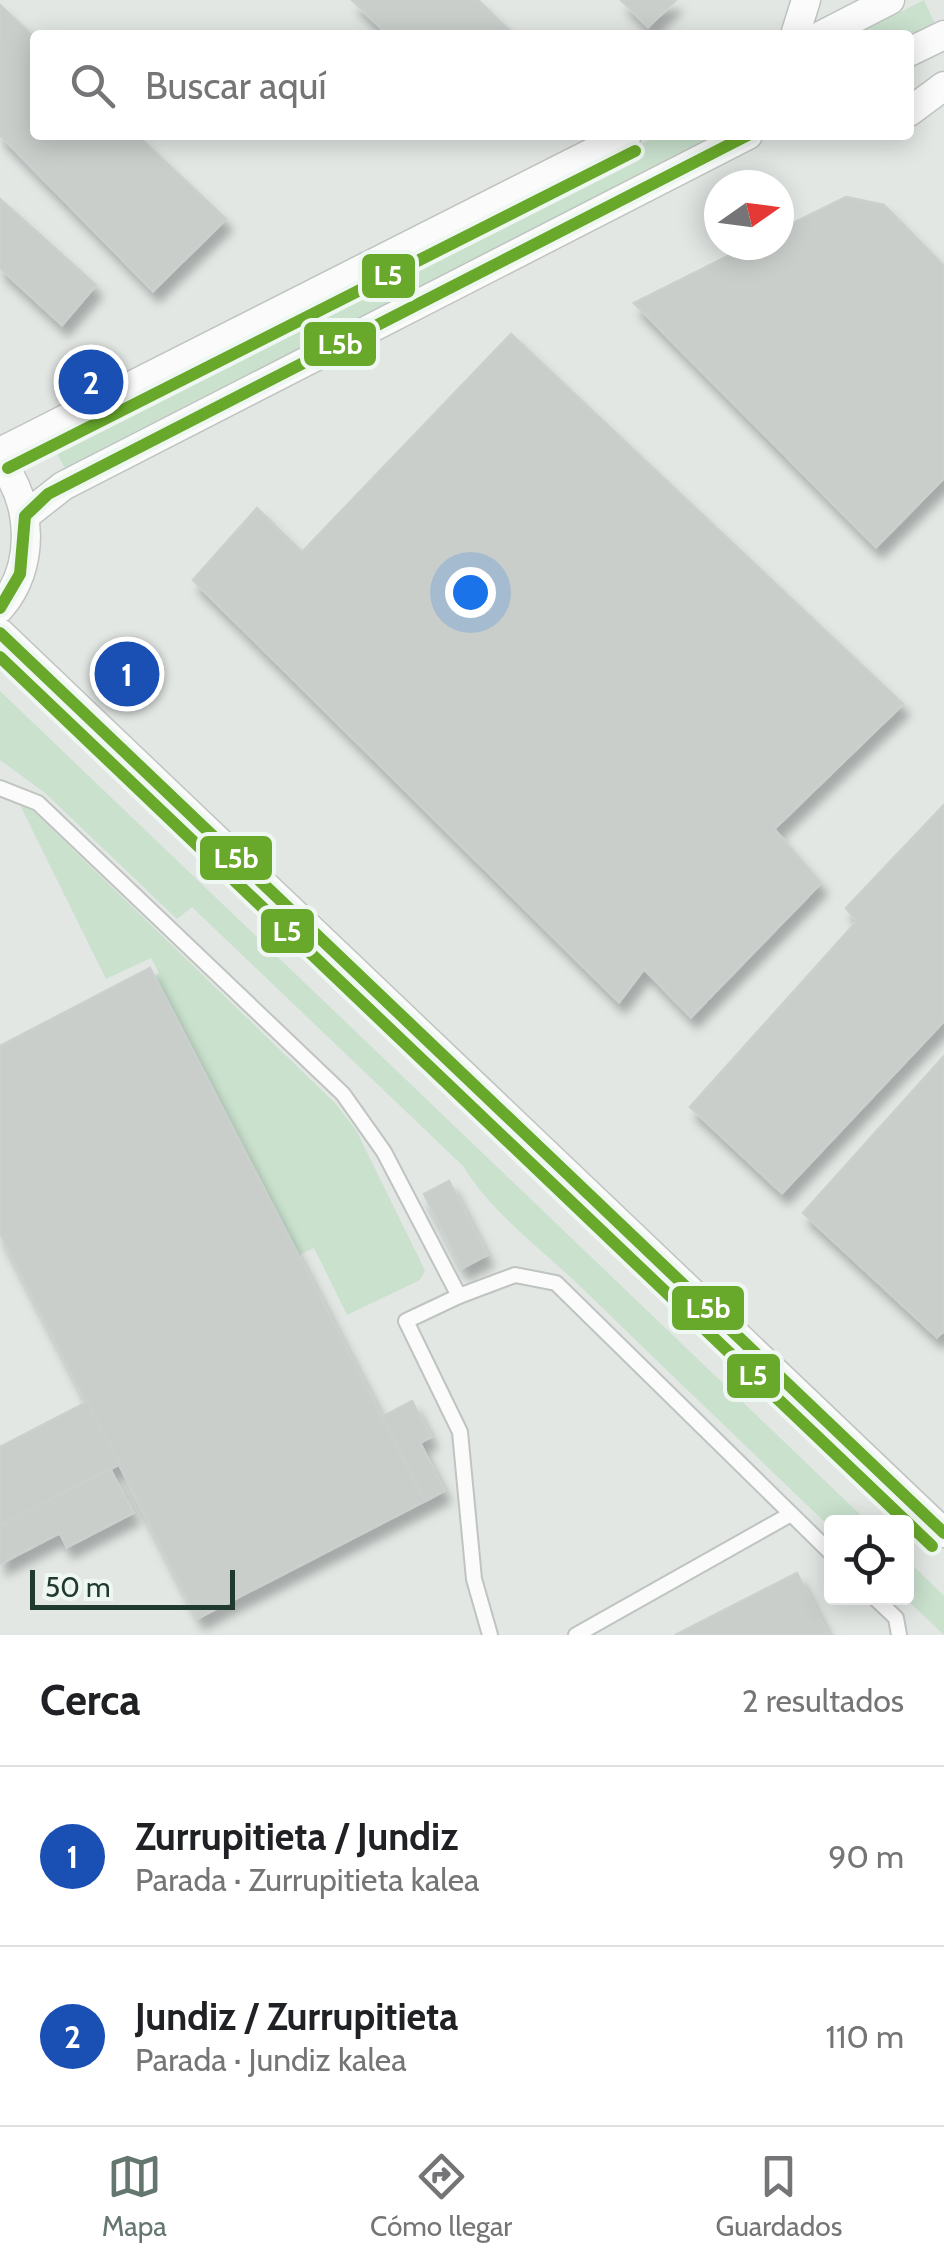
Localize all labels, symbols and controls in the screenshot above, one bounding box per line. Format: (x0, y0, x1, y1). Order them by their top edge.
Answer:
search box (30, 30, 914, 140)
icon: search (65, 58, 120, 113)
text: Buscar aquí (145, 62, 327, 109)
north arrow (704, 170, 794, 260)
line badge: L5 (360, 252, 417, 300)
text: L5 (373, 258, 403, 292)
line badge: L5b (302, 320, 378, 368)
text: L5b (317, 327, 363, 361)
pin: 2 (58, 344, 124, 420)
your location (445, 567, 496, 618)
pin: 1 (94, 636, 160, 712)
line badge: L5b (198, 834, 274, 882)
text: L5b (213, 841, 259, 875)
line badge: L5 (259, 907, 316, 955)
text: L5 (272, 914, 302, 948)
line badge: L5b (670, 1284, 746, 1332)
text: L5b (685, 1291, 731, 1325)
line badge: L5 (725, 1352, 782, 1400)
text: L5 (738, 1358, 768, 1392)
map controls (824, 1515, 914, 1605)
button: locate (824, 1515, 914, 1605)
scale bar (30, 1565, 235, 1610)
text: 50 m (45, 1570, 111, 1604)
text: Cerca (40, 1674, 140, 1726)
text: 2 resultados (742, 1681, 904, 1720)
text: Zurrupitieta / Jundiz (135, 1813, 458, 1860)
text: 1 (67, 1837, 78, 1876)
text: 90 m (828, 1837, 904, 1876)
text: Parada · Zurrupitieta kalea (135, 1860, 479, 1899)
text: Jundiz / Zurrupitieta (135, 1993, 458, 2040)
text: 2 (64, 2017, 81, 2056)
text: 110 m (826, 2017, 904, 2056)
text: Parada · Jundiz kalea (135, 2040, 407, 2079)
tab: Mapa (102, 2149, 167, 2243)
tab: Cómo llegar (370, 2149, 512, 2243)
tab: Guardados (716, 2149, 842, 2243)

